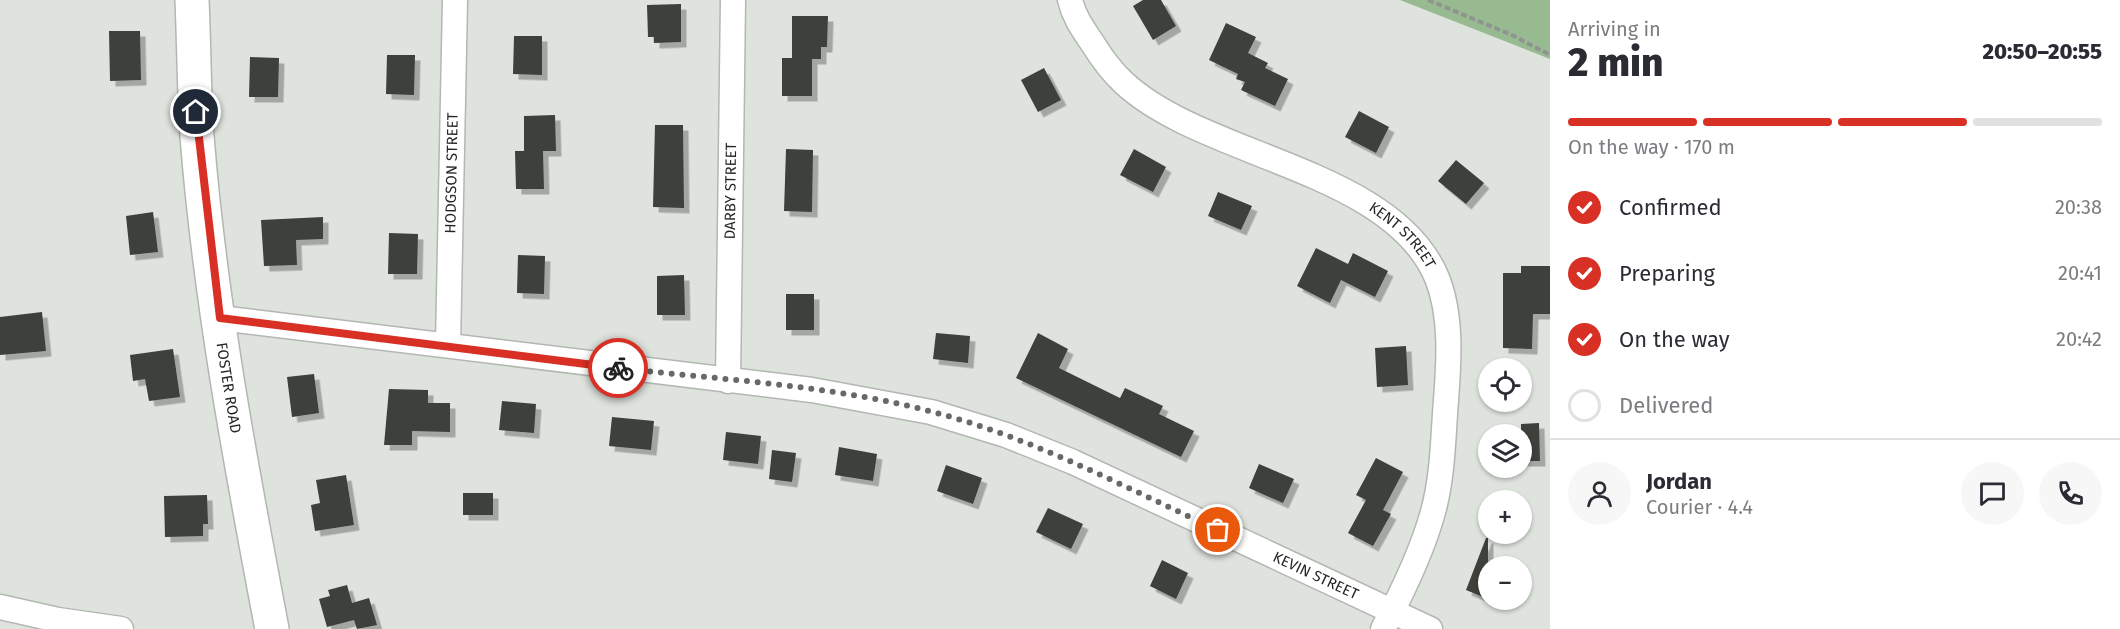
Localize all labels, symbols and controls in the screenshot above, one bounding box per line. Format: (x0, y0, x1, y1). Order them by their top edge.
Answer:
text: Arriving in (1568, 17, 1661, 41)
text: 20:50–20:55 (1982, 38, 2102, 65)
text: 2 min (1568, 40, 1664, 86)
pin (170, 86, 221, 137)
icon: home (179, 95, 212, 128)
street label: HODGSON STREET (441, 112, 462, 234)
text: On the way · 170 m (1568, 135, 1735, 159)
street label: DARBY STREET (721, 142, 740, 240)
icon: check (1568, 191, 1601, 224)
text: Confirmed (1619, 194, 1722, 221)
text: 20:38 (2055, 195, 2102, 219)
street label: KENT STREET (1366, 198, 1440, 271)
icon: check (1568, 257, 1601, 290)
text: Preparing (1619, 260, 1715, 287)
text: 20:41 (2058, 261, 2102, 285)
icon: check (1568, 323, 1601, 356)
text: On the way (1619, 326, 1730, 353)
text: 20:42 (2056, 327, 2102, 351)
courier (588, 338, 648, 398)
street label: FOSTER ROAD (212, 341, 245, 435)
icon: bike (602, 352, 635, 385)
map controls (1478, 358, 1532, 610)
button: locate (1478, 358, 1532, 412)
text: Delivered (1619, 392, 1714, 419)
button: layers (1478, 424, 1532, 478)
button: person (1568, 462, 1631, 525)
button: chat (1961, 462, 2024, 525)
button: phone (2039, 462, 2102, 525)
text: Jordan (1646, 468, 1712, 495)
button: + (1478, 490, 1532, 544)
text: Courier · 4.4 (1646, 495, 1753, 519)
pin (1192, 504, 1243, 555)
icon: bag (1201, 513, 1234, 546)
street label: KEVIN STREET (1270, 548, 1362, 603)
button: − (1478, 556, 1532, 610)

